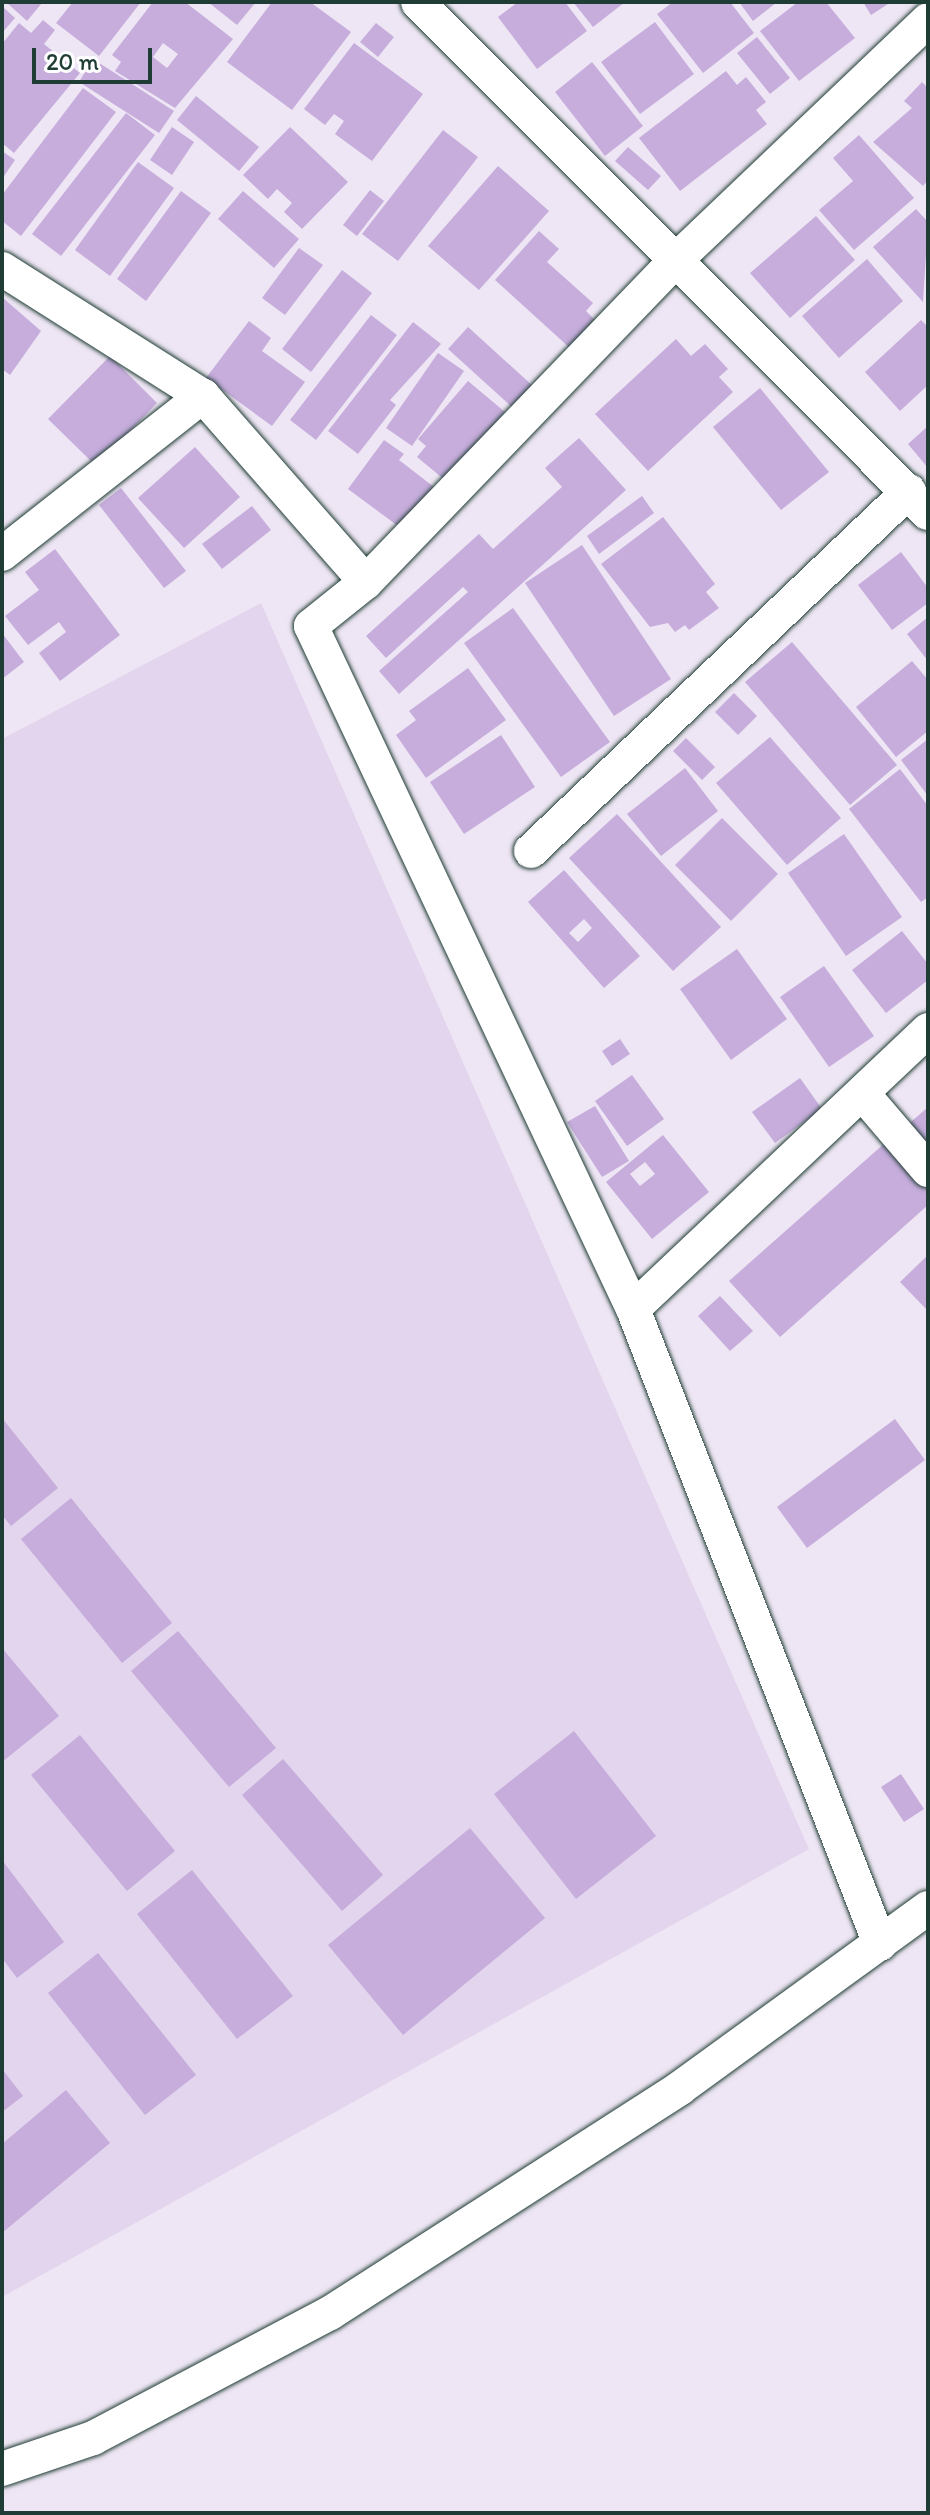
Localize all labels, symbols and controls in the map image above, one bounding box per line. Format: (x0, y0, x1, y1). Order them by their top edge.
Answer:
scale bar (36, 32, 156, 82)
text: 20 m (46, 47, 99, 76)

